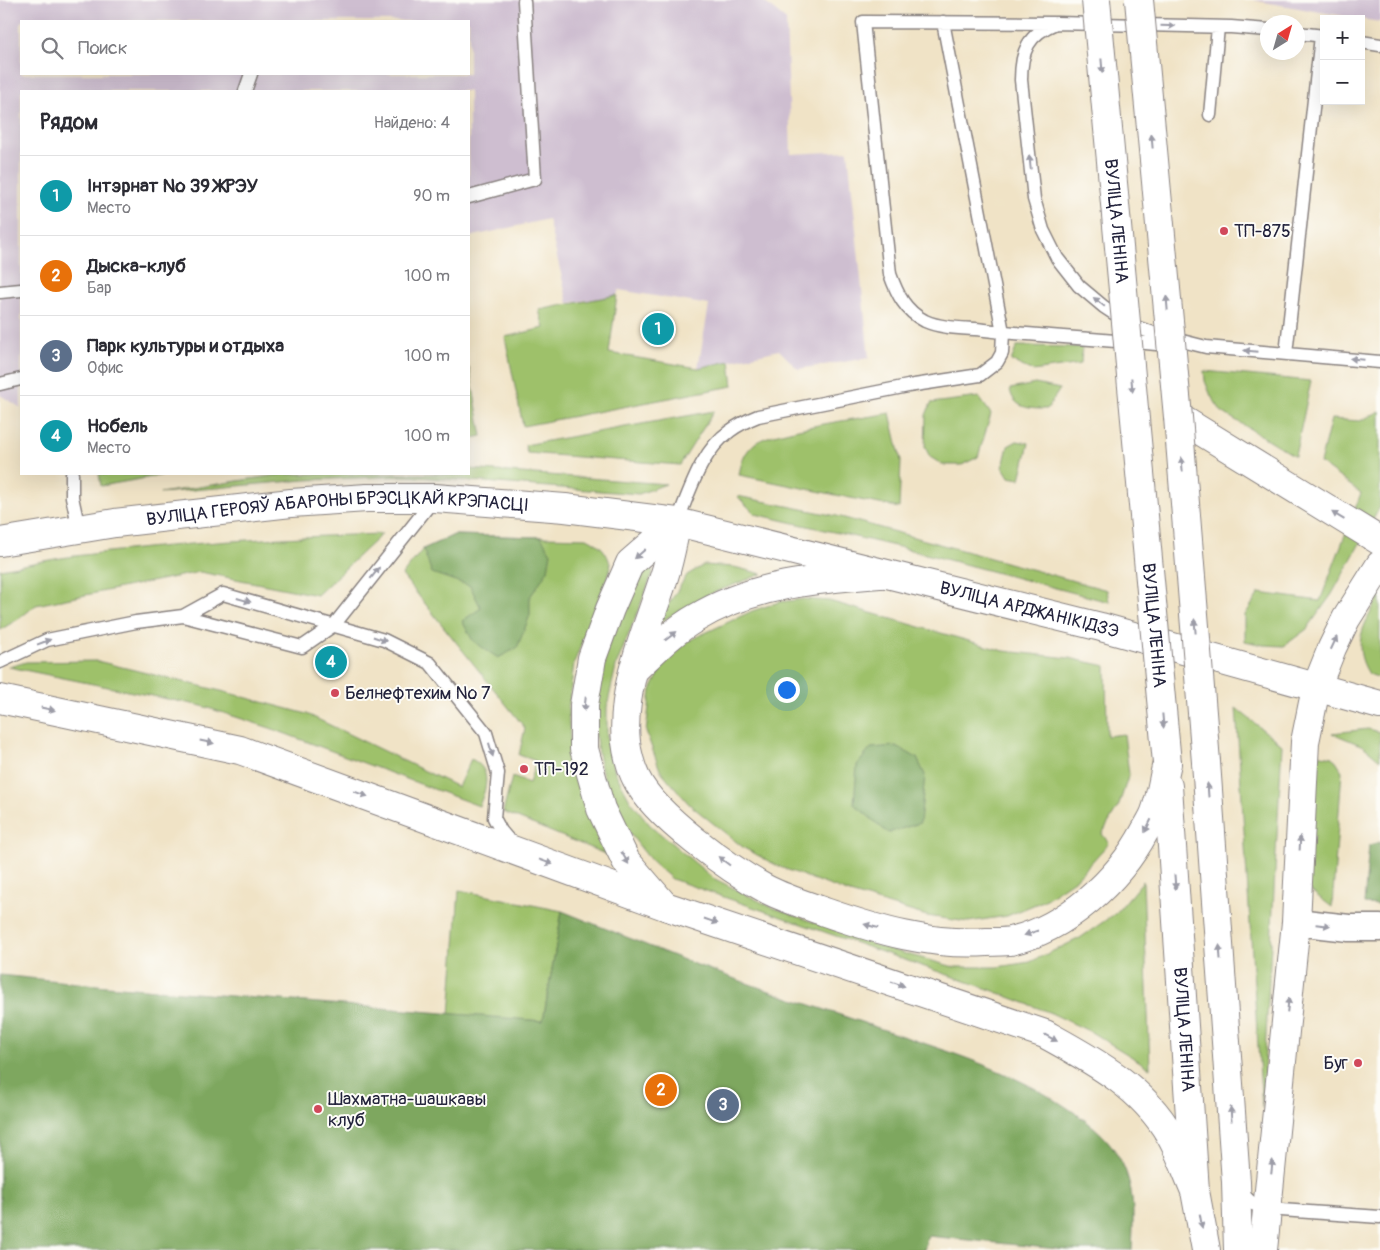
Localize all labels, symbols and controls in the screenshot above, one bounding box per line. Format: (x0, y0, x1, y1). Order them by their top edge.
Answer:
north arrow (1260, 15, 1305, 60)
map controls (1320, 15, 1365, 105)
button: + (1320, 15, 1365, 60)
search box (20, 20, 470, 75)
one-way arrow (1160, 22, 1176, 30)
icon: search (38, 34, 66, 62)
text: Поиск (78, 36, 128, 60)
one-way arrow (1099, 58, 1107, 74)
button: − (1320, 60, 1365, 105)
text: Рядом (40, 109, 98, 136)
text: Найдено: 4 (374, 113, 450, 133)
one-way arrow (1148, 133, 1156, 149)
one-way arrow (1026, 154, 1034, 170)
street label: ВУЛІЦА ЛЕНІНА (1099, 158, 1133, 285)
text: Інтэрнат № 39 ЖРЭУ (87, 174, 258, 198)
text: 1 (53, 186, 59, 206)
text: 90 m (413, 186, 450, 206)
text: Место (87, 198, 131, 218)
place label: ТП-875 (1234, 220, 1291, 243)
marker: ТП-875 (1218, 225, 1230, 237)
text: Дыска-клуб (87, 254, 186, 278)
text: 2 (52, 266, 60, 286)
text: 100 m (404, 266, 450, 286)
text: Бар (87, 278, 112, 298)
one-way arrow (1163, 294, 1171, 310)
one-way arrow (1093, 297, 1106, 308)
pin: 1 (642, 310, 674, 348)
text: Парк культуры и отдыха (87, 334, 284, 358)
text: 3 (52, 346, 60, 366)
text: 100 m (404, 346, 450, 366)
one-way arrow (1242, 347, 1258, 355)
one-way arrow (1349, 355, 1365, 363)
text: Офис (87, 358, 124, 378)
one-way arrow (1128, 377, 1136, 393)
text: Нобель (87, 414, 148, 438)
text: 4 (51, 426, 61, 446)
text: 100 m (404, 426, 450, 446)
text: Место (87, 438, 131, 458)
one-way arrow (1177, 456, 1185, 472)
street label: ВУЛІЦА ГЕРОЯЎ АБАРОНЫ БРЭСЦКАЙ КРЭПАСЦІ (145, 487, 530, 531)
one-way arrow (1332, 511, 1345, 520)
one-way arrow (634, 548, 646, 559)
street label: ВУЛІЦА ЛЕНІНА (1136, 562, 1171, 689)
one-way arrow (369, 567, 380, 580)
street label: ВУЛІЦА АРДЖАНІКІДЗЭ (937, 576, 1121, 643)
one-way arrow (236, 596, 251, 604)
one-way arrow (1191, 618, 1199, 634)
one-way arrow (664, 631, 677, 642)
one-way arrow (373, 636, 388, 643)
one-way arrow (1331, 636, 1339, 650)
one-way arrow (37, 638, 52, 645)
pin: 4 (315, 643, 347, 681)
your location (774, 677, 800, 703)
place label: Белнефтехим № 7 (345, 682, 491, 705)
marker: Белнефтехим № 7 (329, 687, 341, 699)
one-way arrow (581, 696, 589, 712)
one-way arrow (40, 705, 55, 713)
one-way arrow (1159, 713, 1167, 729)
one-way arrow (199, 739, 215, 747)
one-way arrow (487, 742, 495, 757)
place label: ТП-192 (534, 758, 589, 781)
marker: ТП-192 (518, 763, 530, 775)
one-way arrow (1204, 782, 1212, 798)
one-way arrow (353, 791, 368, 798)
one-way arrow (1144, 819, 1152, 834)
one-way arrow (1296, 835, 1304, 851)
one-way arrow (621, 852, 630, 865)
one-way arrow (717, 856, 730, 867)
one-way arrow (539, 858, 553, 866)
one-way arrow (1171, 874, 1179, 890)
one-way arrow (703, 918, 718, 926)
one-way arrow (1315, 921, 1331, 929)
one-way arrow (864, 922, 879, 930)
one-way arrow (1023, 930, 1038, 938)
one-way arrow (1215, 944, 1223, 960)
street label: ВУЛІЦА ЛЕНІНА (1168, 966, 1199, 1093)
one-way arrow (891, 981, 906, 989)
one-way arrow (1284, 997, 1292, 1013)
one-way arrow (1044, 1034, 1059, 1042)
place label: Буг (1323, 1052, 1348, 1075)
marker: Буг (1352, 1057, 1364, 1069)
pin: 2 (645, 1071, 677, 1109)
pin: 3 (707, 1086, 739, 1124)
place label: Шахматна-шашкавы клуб (328, 1088, 486, 1132)
marker: Шахматна-шашкавы клуб (312, 1103, 324, 1115)
one-way arrow (1227, 1106, 1235, 1122)
one-way arrow (1268, 1158, 1276, 1174)
one-way arrow (1197, 1213, 1205, 1228)

